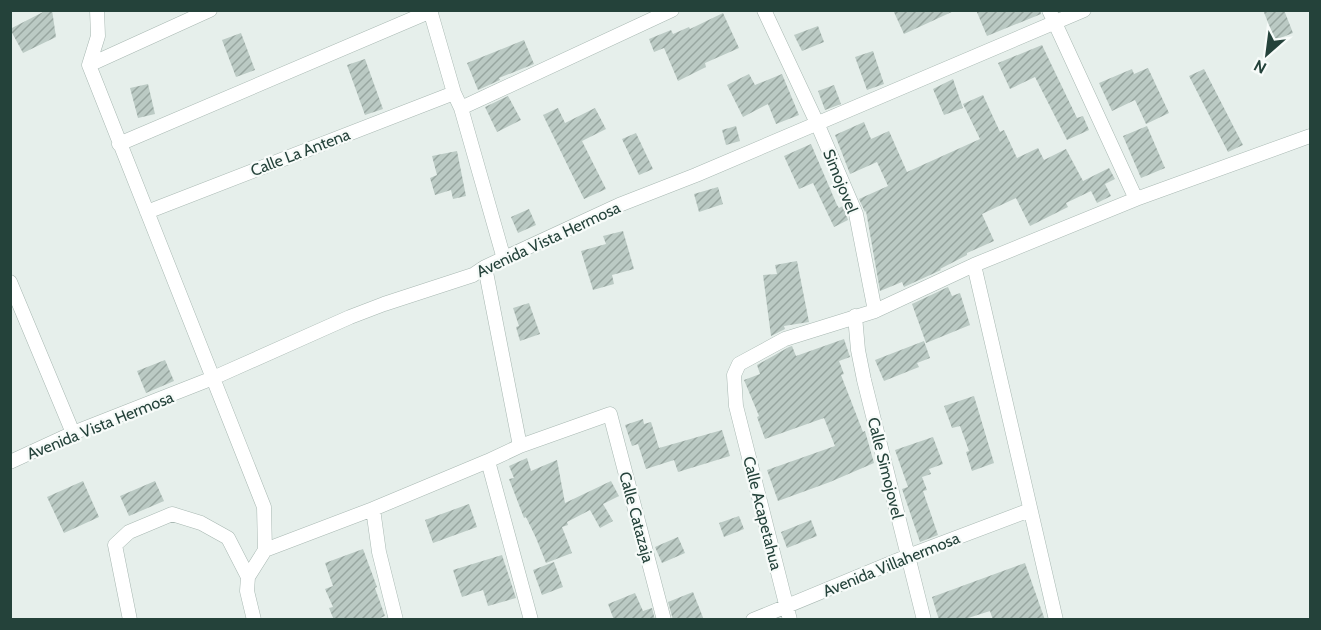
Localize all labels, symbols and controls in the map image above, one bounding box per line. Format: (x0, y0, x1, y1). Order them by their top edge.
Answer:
north arrow (1237, 24, 1297, 84)
text: N (1251, 56, 1270, 78)
street label: Calle La Antena (248, 125, 353, 180)
street label: Simojovel (819, 146, 862, 216)
street label: Avenida Vista Hermosa (473, 198, 623, 281)
street label: Avenida Vista Hermosa (24, 387, 177, 464)
street label: Calle Simojovel (864, 415, 907, 521)
street label: Calle Acapetahua (739, 454, 786, 572)
street label: Calle Catazaja (615, 469, 658, 565)
street label: Avenida Villahermosa (820, 528, 963, 601)

